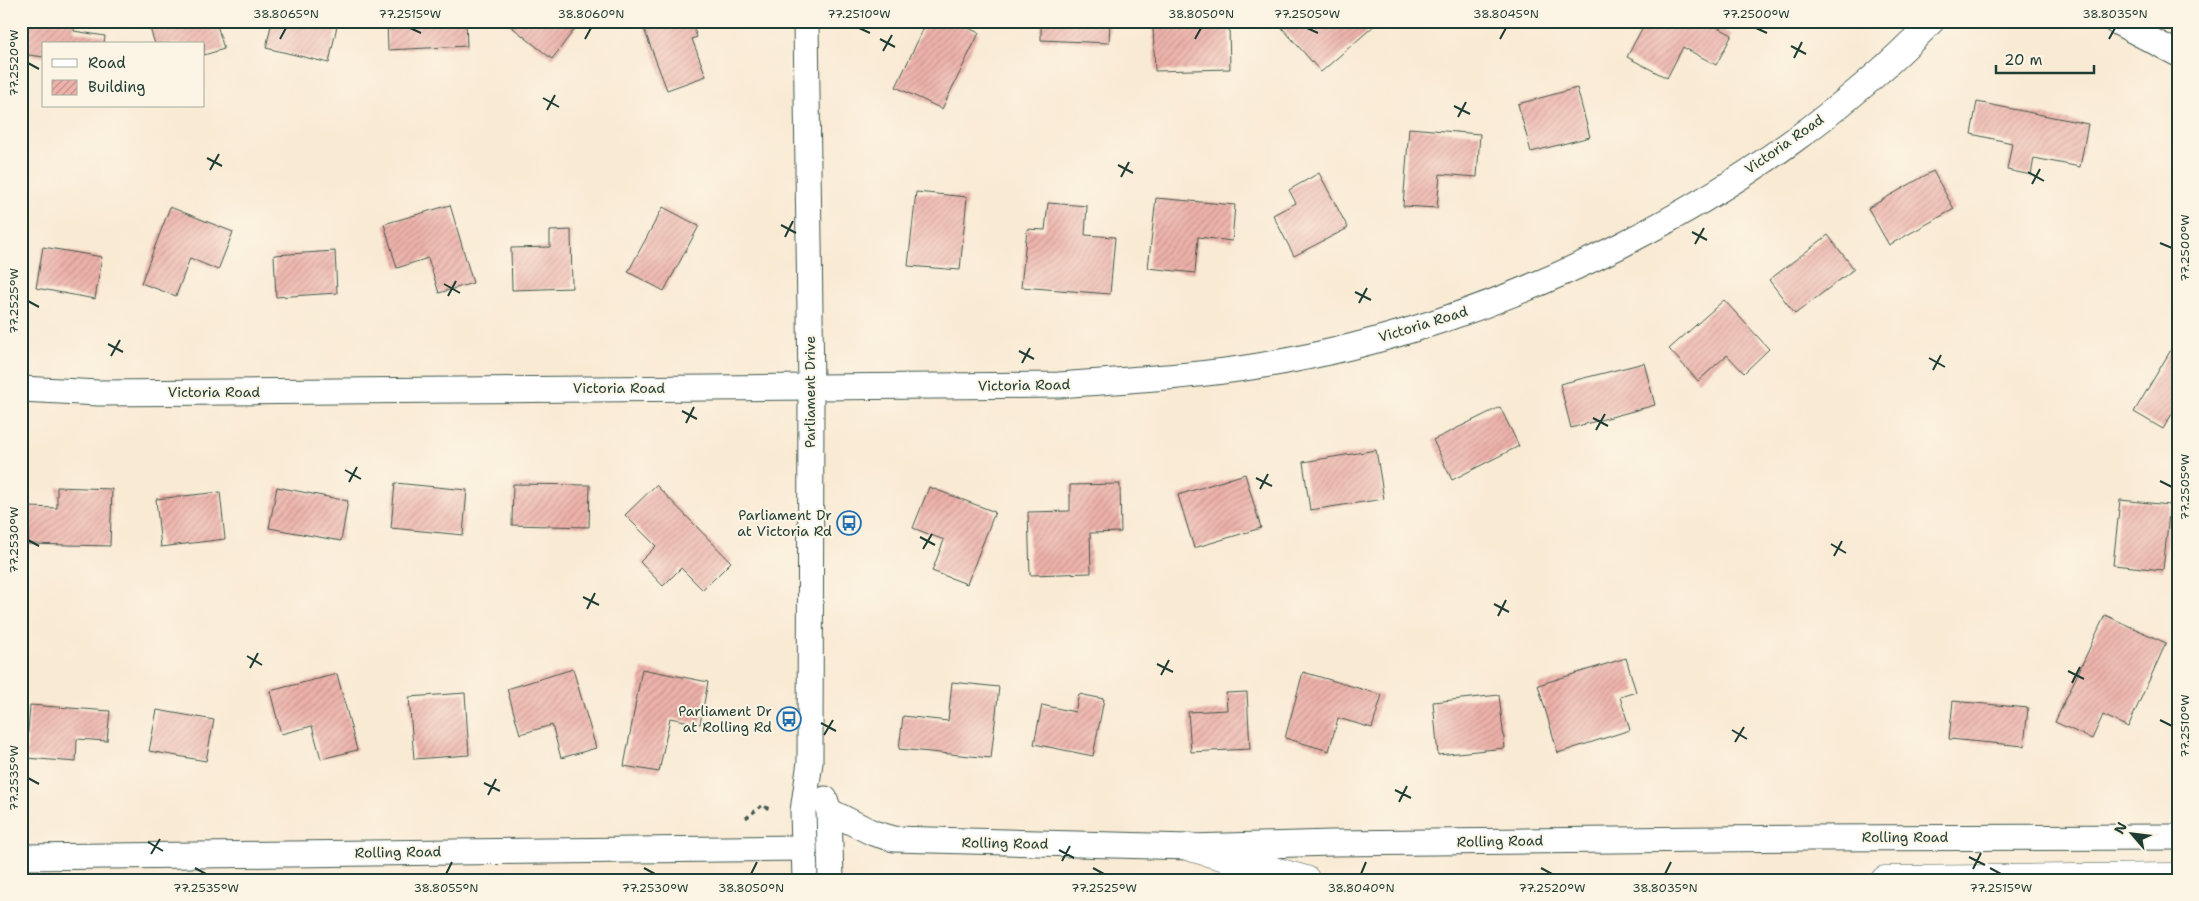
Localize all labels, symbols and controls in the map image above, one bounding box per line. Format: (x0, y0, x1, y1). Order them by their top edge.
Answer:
text: 38.8065°N (253, 6, 319, 22)
text: 77.2515°W (379, 6, 441, 22)
text: 38.8060°N (557, 6, 625, 22)
text: 77.2510°W (827, 6, 891, 22)
text: 38.8050°N (1168, 6, 1234, 22)
text: 77.2505°W (1274, 6, 1340, 22)
text: 38.8045°N (1473, 6, 1539, 22)
text: 77.2500°W (1722, 6, 1790, 22)
text: 38.8035°N (2082, 6, 2148, 22)
text: 77.2520°W (6, 30, 22, 96)
legend (42, 42, 205, 108)
scale bar (1996, 42, 2094, 74)
text: 20 m (2004, 50, 2043, 70)
text: Road (88, 53, 126, 73)
text: Building (88, 77, 145, 97)
street label: Victoria Road (1741, 110, 1827, 178)
text: 77.2500°W (2177, 214, 2193, 282)
text: 77.2525°W (6, 268, 22, 334)
street label: Victoria Road (1376, 302, 1470, 346)
street label: Parliament Drive (801, 336, 819, 448)
street label: Victoria Road (978, 375, 1070, 395)
street label: Victoria Road (573, 379, 665, 397)
street label: Victoria Road (168, 383, 260, 401)
text: 77.2505°W (2177, 454, 2193, 520)
text: 77.2530°W (6, 506, 22, 574)
place label: Parliament Dr at Victoria Rd (737, 506, 832, 540)
bus stop icon: Parliament Dr at Victoria Rd (836, 510, 862, 536)
text: 77.2510°W (2177, 694, 2193, 758)
place label: Parliament Dr at Rolling Rd (678, 702, 772, 736)
bus stop icon: Parliament Dr at Rolling Rd (776, 706, 802, 732)
text: 77.2535°W (6, 745, 22, 811)
north arrow (2106, 808, 2156, 858)
text: N (2110, 819, 2131, 837)
street label: Rolling Road (1862, 828, 1948, 846)
street label: Rolling Road (1456, 831, 1544, 851)
street label: Rolling Road (961, 833, 1049, 853)
street label: Rolling Road (354, 842, 442, 862)
text: 77.2535°W (173, 880, 239, 896)
text: 38.8055°N (414, 880, 478, 896)
text: 77.2530°W (621, 880, 689, 896)
text: 38.8050°N (718, 880, 784, 896)
text: 77.2525°W (1071, 880, 1137, 896)
text: 38.8040°N (1327, 880, 1395, 896)
text: 77.2520°W (1519, 880, 1585, 896)
text: 38.8035°N (1632, 880, 1698, 896)
text: 77.2515°W (1970, 880, 2032, 896)

